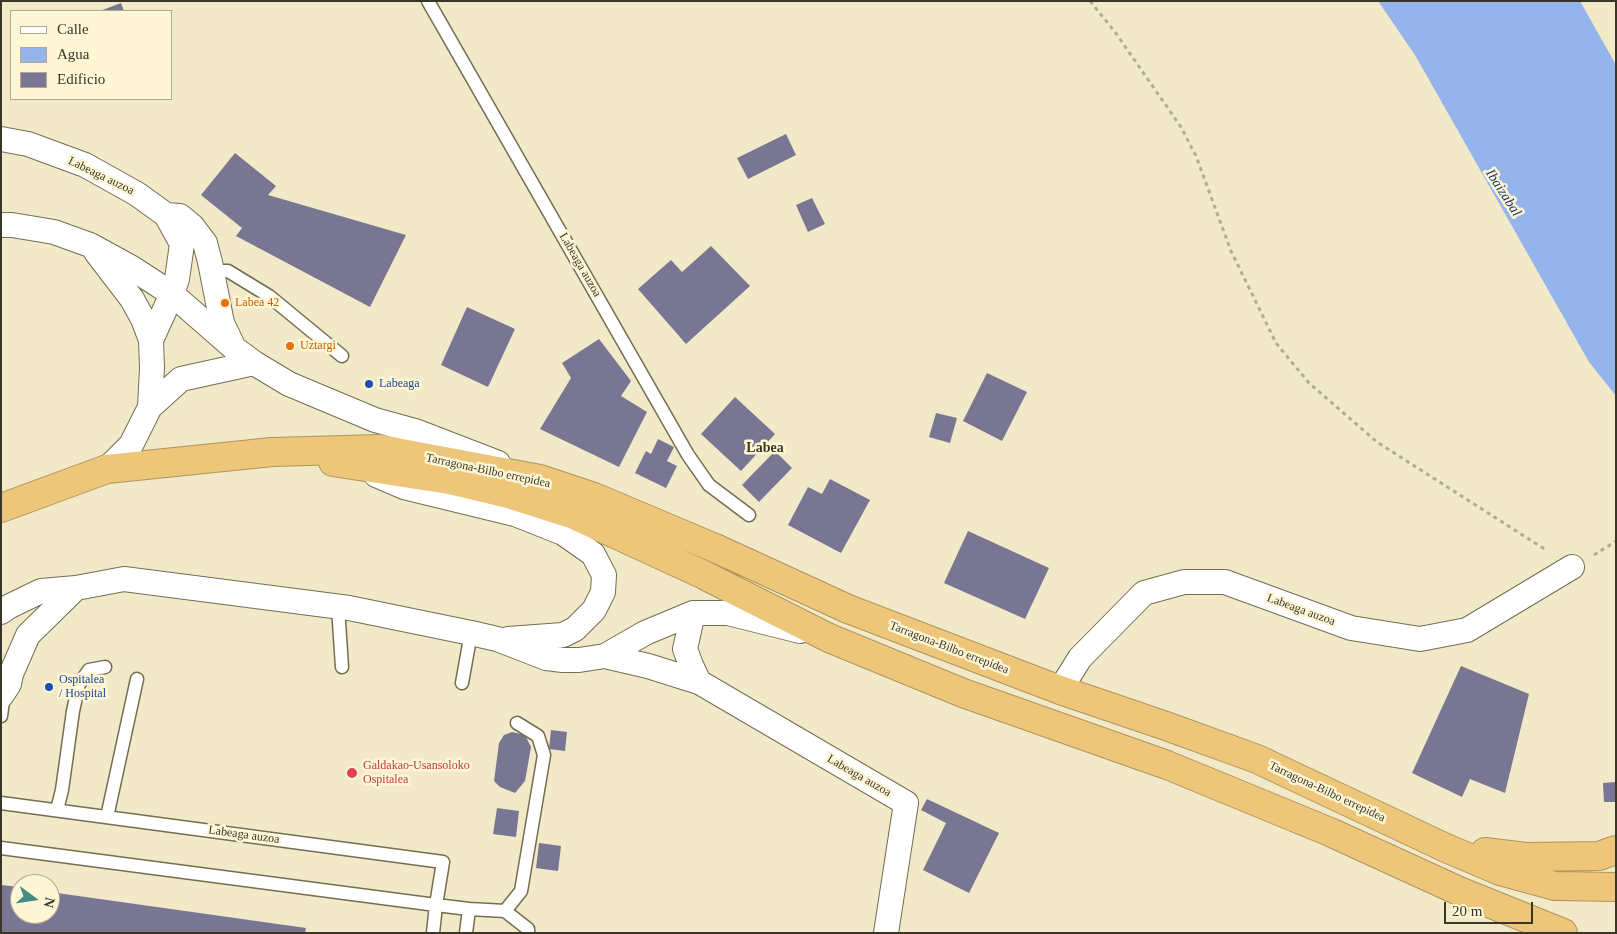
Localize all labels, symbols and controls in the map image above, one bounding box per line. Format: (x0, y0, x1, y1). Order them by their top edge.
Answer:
legend (10, 10, 172, 100)
text: Calle (57, 21, 89, 37)
text: Agua (57, 46, 90, 62)
text: Edificio (57, 71, 105, 87)
street label: Labeaga auzoa (66, 154, 136, 198)
water label: Ibaizabal (1482, 166, 1524, 220)
street label: Labeaga auzoa (556, 230, 604, 300)
place label: Labea 42 (235, 296, 279, 310)
marker: Labea 42 (219, 297, 231, 309)
place label: Uztargi (300, 339, 336, 353)
marker: Uztargi (284, 340, 296, 352)
place label: Labeaga (379, 377, 420, 391)
marker: Labeaga (363, 378, 375, 390)
district label: Labea (746, 440, 784, 456)
street label: Tarragona-Bilbo errepidea (425, 451, 551, 491)
street label: Labeaga auzoa (1265, 591, 1337, 629)
street label: Tarragona-Bilbo errepidea (887, 619, 1011, 677)
place label: Ospitalea / Hospital (59, 673, 106, 701)
marker: Ospitalea / Hospital (43, 681, 55, 693)
street label: Labeaga auzoa (824, 752, 894, 800)
place label: Galdakao-Usansoloko Ospitalea (363, 759, 470, 787)
street label: Tarragona-Bilbo errepidea (1267, 759, 1387, 825)
marker: Galdakao-Usansoloko Ospitalea (345, 766, 359, 780)
street label: Labeaga auzoa (208, 823, 280, 847)
north arrow (10, 874, 60, 924)
scale bar (1447, 892, 1536, 924)
text: N (41, 896, 58, 909)
text: 20 m (1452, 903, 1482, 919)

